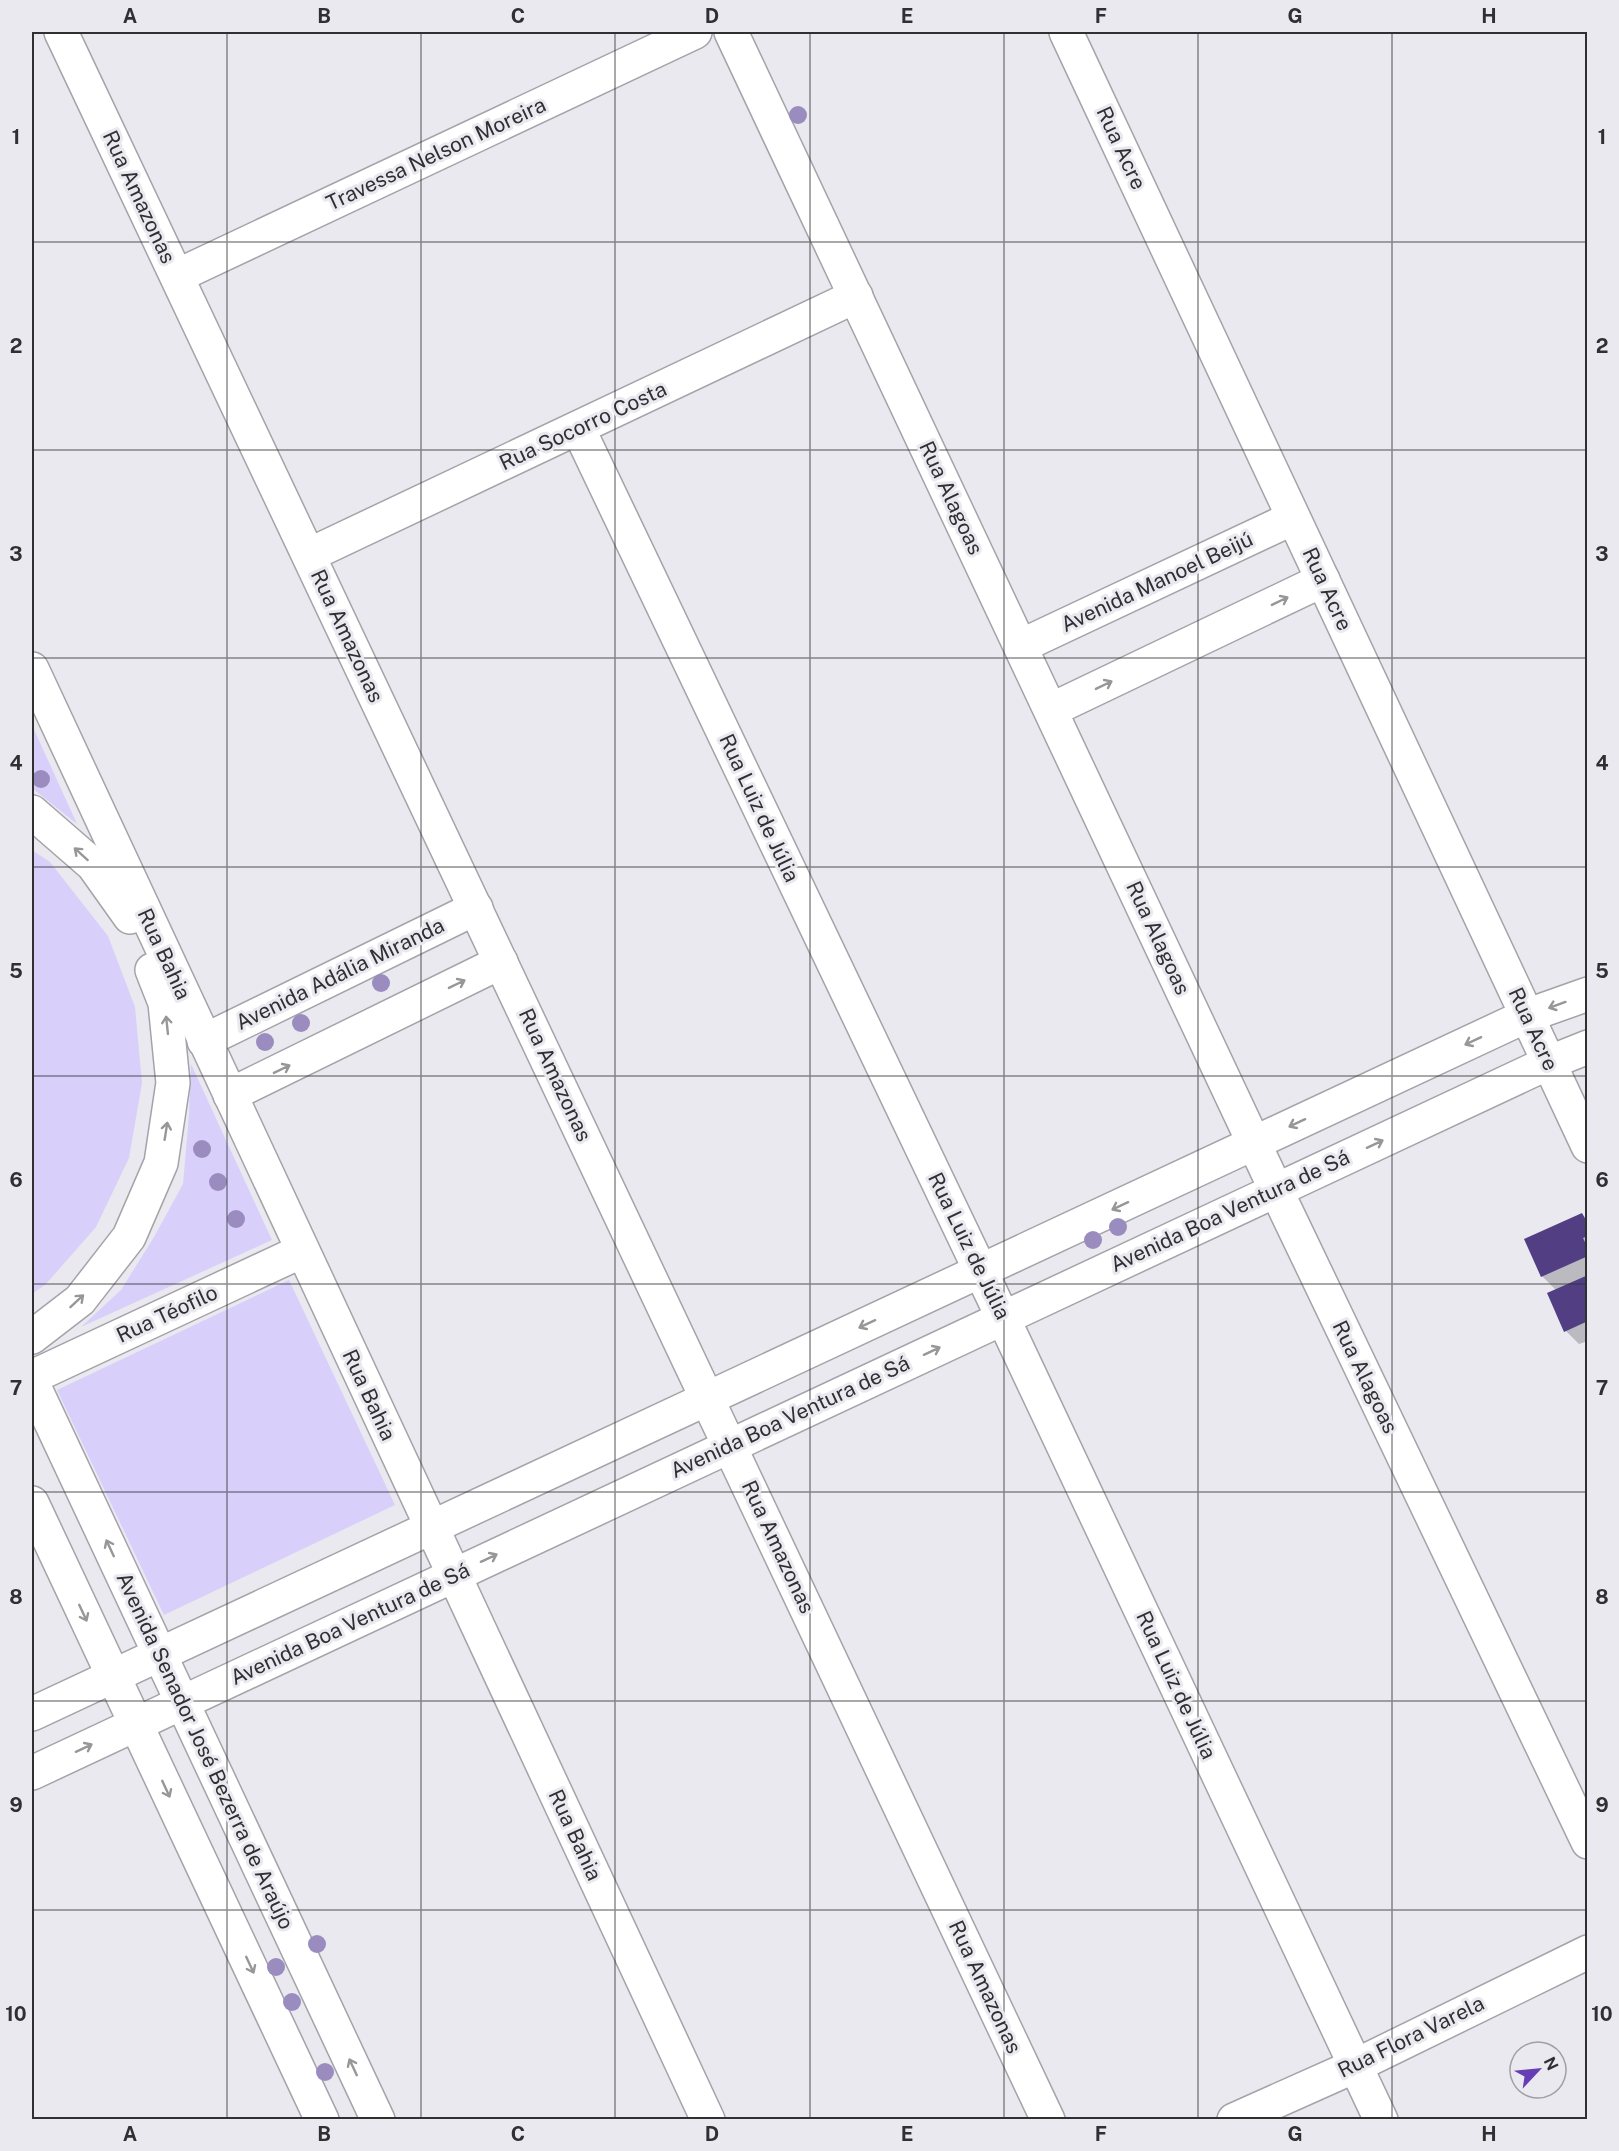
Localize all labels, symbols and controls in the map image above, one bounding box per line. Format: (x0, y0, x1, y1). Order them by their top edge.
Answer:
text: A (123, 4, 137, 28)
text: B (317, 4, 331, 28)
text: C (511, 4, 525, 28)
text: D (705, 4, 719, 28)
text: E (901, 4, 913, 28)
text: F (1095, 4, 1107, 28)
text: G (1287, 4, 1303, 28)
text: H (1481, 4, 1497, 28)
street label: Travessa Nelson Moreira (322, 92, 550, 215)
street label: Rua Acre (1091, 102, 1152, 193)
text: 1 (12, 125, 20, 149)
text: 1 (1598, 125, 1606, 149)
street label: Rua Amazonas (98, 126, 181, 267)
text: 2 (10, 334, 22, 358)
text: 2 (1596, 334, 1608, 358)
street label: Rua Socorro Costa (495, 376, 670, 475)
street label: Rua Alagoas (914, 437, 989, 559)
street label: Avenida Manoel Beijú (1057, 526, 1257, 637)
text: 3 (9, 542, 23, 566)
text: 3 (1595, 542, 1609, 566)
street label: Rua Acre (1297, 543, 1358, 634)
street label: Rua Amazonas (306, 565, 389, 706)
one-way arrow (1270, 594, 1288, 606)
one-way arrow (1094, 678, 1112, 690)
street label: Rua Luiz de Júlia (714, 730, 805, 886)
text: 4 (9, 751, 23, 775)
text: 4 (1595, 751, 1609, 775)
one-way arrow (74, 847, 89, 861)
street label: Rua Alagoas (1121, 877, 1196, 999)
street label: Rua Bahia (133, 904, 196, 1003)
street label: Avenida Adália Miranda (231, 912, 448, 1035)
text: 5 (9, 959, 23, 983)
text: 5 (1595, 959, 1609, 983)
one-way arrow (448, 977, 466, 989)
street label: Rua Acre (1503, 983, 1564, 1074)
one-way arrow (1548, 1000, 1567, 1011)
street label: Rua Amazonas (514, 1004, 597, 1145)
one-way arrow (161, 1015, 172, 1035)
one-way arrow (1465, 1035, 1483, 1047)
one-way arrow (273, 1063, 291, 1075)
one-way arrow (1288, 1118, 1306, 1130)
one-way arrow (160, 1122, 171, 1142)
one-way arrow (1366, 1137, 1384, 1149)
street label: Avenida Boa Ventura de Sá (1106, 1144, 1353, 1277)
text: 6 (9, 1168, 23, 1192)
street label: Rua Luiz de Júlia (923, 1168, 1016, 1323)
text: 6 (1595, 1168, 1609, 1192)
one-way arrow (1111, 1201, 1129, 1212)
street label: Rua Téofilo (112, 1279, 221, 1348)
one-way arrow (70, 1293, 85, 1308)
street label: Rua Alagoas (1327, 1316, 1403, 1437)
one-way arrow (859, 1318, 877, 1330)
one-way arrow (923, 1344, 941, 1356)
street label: Rua Bahia (338, 1345, 401, 1444)
street label: Avenida Boa Ventura de Sá (666, 1350, 913, 1483)
text: 7 (10, 1376, 22, 1400)
text: 7 (1596, 1376, 1608, 1400)
street label: Rua Amazonas (737, 1476, 820, 1617)
one-way arrow (103, 1539, 115, 1557)
one-way arrow (480, 1552, 498, 1564)
street label: Avenida Boa Ventura de Sá (226, 1557, 473, 1690)
street label: Avenida Senador José Bezerra de Araújo (112, 1568, 299, 1933)
text: 8 (9, 1585, 23, 1609)
text: 8 (1595, 1585, 1609, 1609)
one-way arrow (78, 1603, 90, 1621)
street label: Rua Luiz de Júlia (1131, 1607, 1222, 1763)
one-way arrow (75, 1741, 93, 1753)
one-way arrow (161, 1780, 173, 1798)
street label: Rua Bahia (544, 1785, 607, 1884)
text: 9 (9, 1793, 23, 1817)
text: 9 (1595, 1793, 1609, 1817)
street label: Rua Amazonas (944, 1916, 1027, 2057)
one-way arrow (244, 1956, 256, 1974)
street label: Rua Flora Varela (1333, 1990, 1488, 2083)
text: 10 (5, 2002, 27, 2026)
text: 10 (1591, 2002, 1613, 2026)
north arrow (1508, 2040, 1568, 2100)
text: N (1540, 2054, 1562, 2073)
one-way arrow (346, 2058, 358, 2076)
text: A (123, 2122, 137, 2146)
text: B (317, 2122, 331, 2146)
text: C (511, 2122, 525, 2146)
text: D (705, 2122, 719, 2146)
text: E (901, 2122, 913, 2146)
text: F (1095, 2122, 1107, 2146)
text: G (1287, 2122, 1303, 2146)
text: H (1481, 2122, 1497, 2146)

